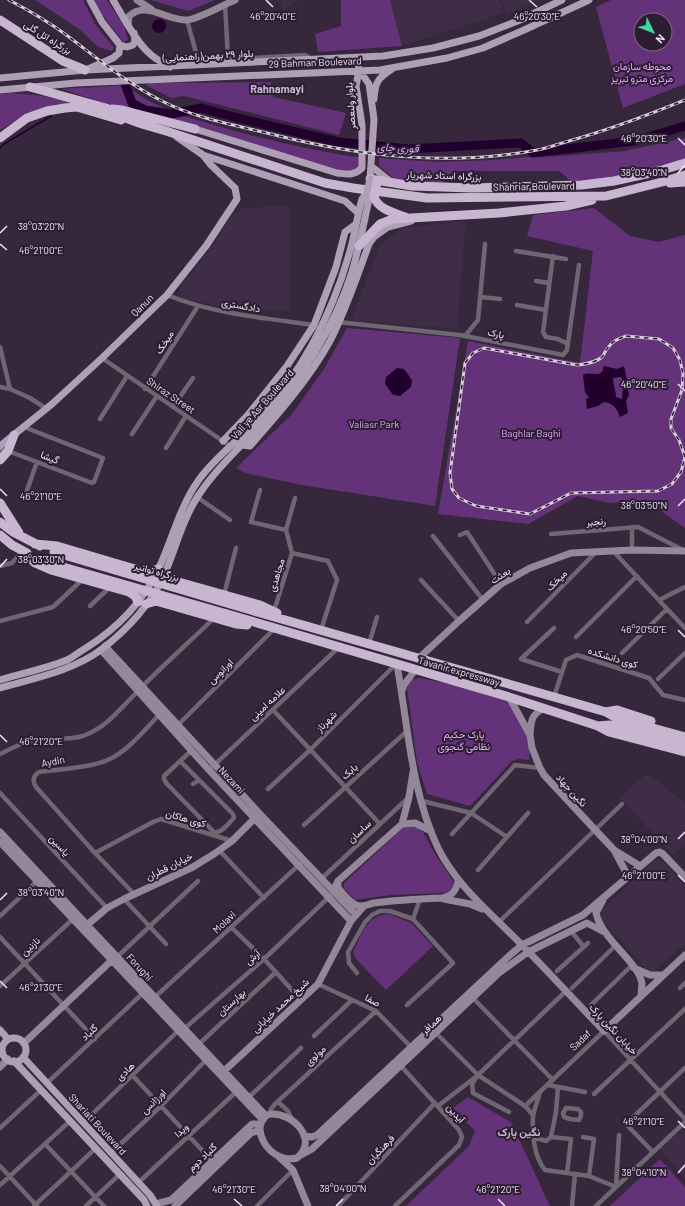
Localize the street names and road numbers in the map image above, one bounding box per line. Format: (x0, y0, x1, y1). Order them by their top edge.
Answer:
street label: بزرگراه ائل گلی (21, 18, 74, 57)
street label: بلوار ٢٩ بهمن(راهنمایی) (161, 47, 254, 64)
street label: 29 Bahman Boulevard (268, 54, 362, 70)
street label: بلوار ولىعصر (342, 82, 359, 131)
street label: بزرگراه استاد شهریار (405, 168, 482, 183)
street label: Shahriar Boulevard (493, 179, 575, 193)
street label: Qanun (128, 291, 156, 319)
street label: دادگستری (220, 296, 262, 315)
street label: پارک (486, 325, 505, 342)
street label: میخک (152, 328, 177, 356)
street label: Vali ye Asr Boulevard (228, 366, 296, 442)
street label: Shiraz Street (144, 374, 198, 416)
street label: گیشا (39, 448, 62, 467)
street label: رنجبر (585, 514, 606, 529)
street label: مجاهدی (265, 557, 288, 593)
street label: بزرگراه توانیر (132, 559, 181, 584)
street label: بعثت (488, 564, 513, 587)
street label: میخک (543, 567, 570, 594)
street label: کوی دانشکده (586, 644, 640, 671)
street label: Tavanir expressway (417, 654, 501, 688)
street label: اورانوس (205, 656, 236, 687)
street label: علامه امینی (246, 683, 288, 723)
street label: شهرناز (312, 708, 340, 735)
street label: Aydin (40, 753, 66, 769)
street label: بابک (338, 761, 360, 782)
street label: Nezami (217, 764, 247, 796)
street label: نگین جهاد (553, 771, 590, 810)
street label: کوی هاکان (164, 807, 208, 831)
street label: ساسان (345, 817, 373, 845)
street label: یاسین (46, 832, 73, 859)
street label: خیابان قطران (144, 849, 195, 883)
street label: Molavi (210, 908, 238, 936)
street label: نازنین (18, 934, 43, 959)
street label: آرش (242, 946, 263, 968)
street label: Forughi (124, 951, 156, 983)
street label: شیخ محمد خیابانی (249, 975, 312, 1035)
street label: بهارستان (214, 986, 248, 1019)
street label: صفا (363, 991, 383, 1009)
street label: خیابان نگین پارک (586, 1001, 641, 1059)
street label: همافر (417, 1011, 444, 1038)
street label: گلباد (78, 1021, 101, 1043)
street label: Sadaf (567, 1027, 593, 1053)
street label: مولوی (302, 1042, 329, 1068)
street label: هادی (113, 1059, 138, 1083)
street label: اورژانس (138, 1086, 169, 1117)
street label: Shariati Boulevard (67, 1091, 129, 1157)
street label: آیدین (444, 1101, 468, 1126)
street label: ویدا (171, 1120, 191, 1140)
street label: فرهنگیان (363, 1131, 398, 1167)
street label: گلباد دوم (185, 1140, 220, 1174)

